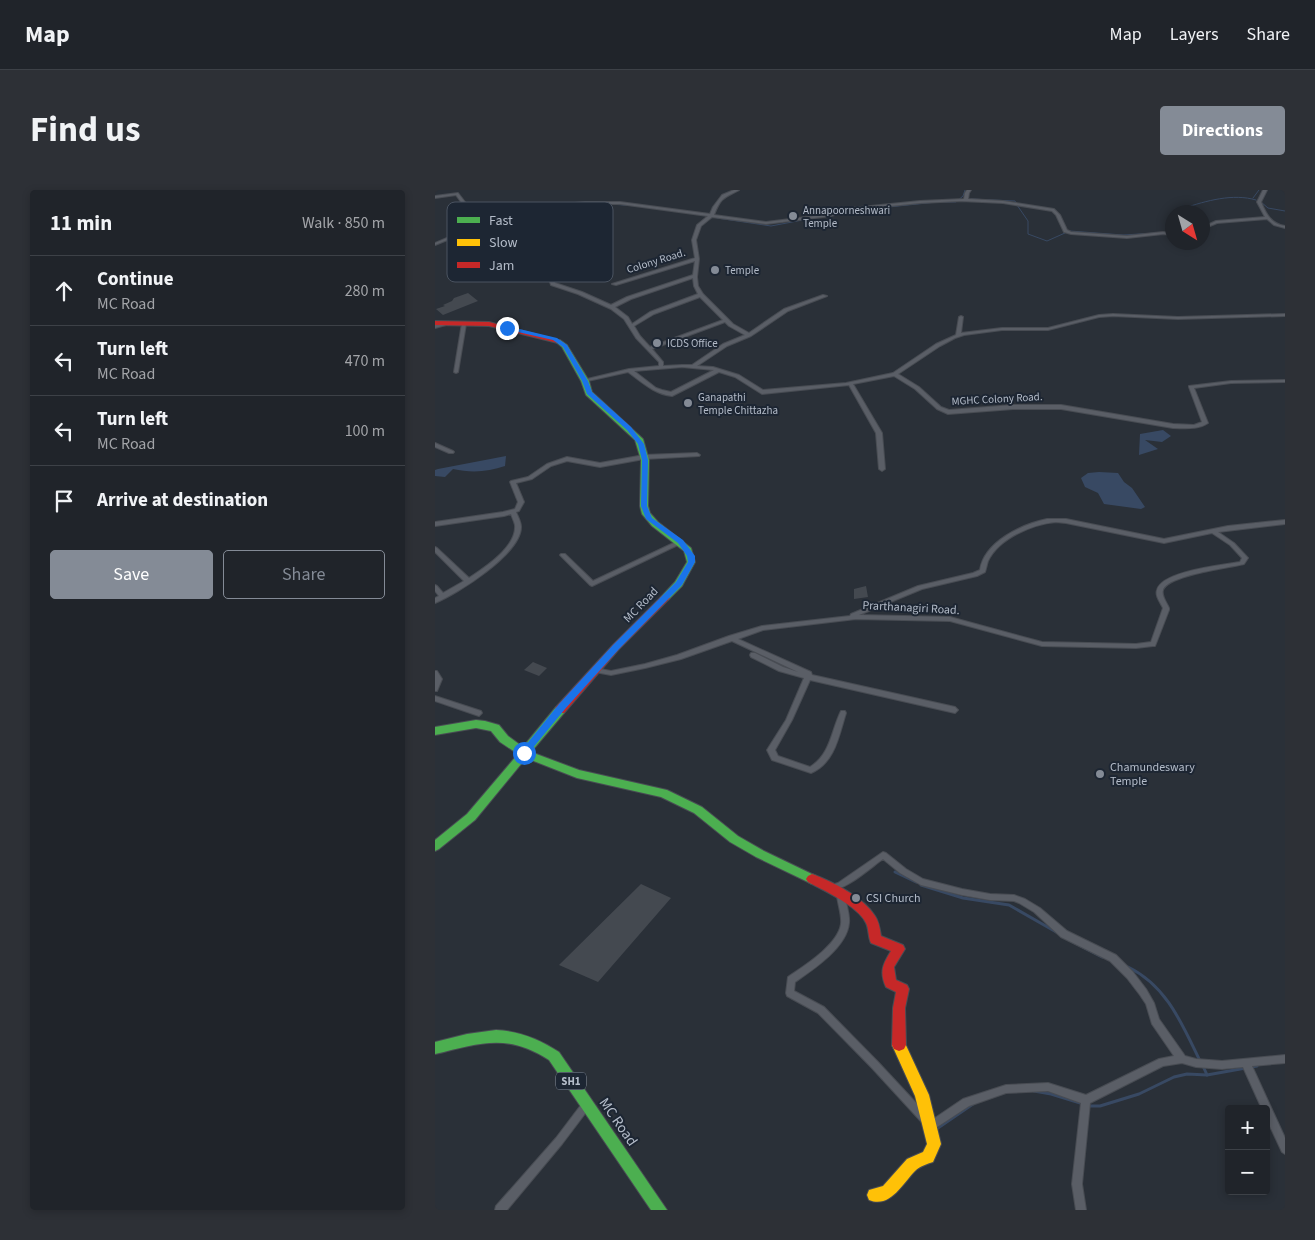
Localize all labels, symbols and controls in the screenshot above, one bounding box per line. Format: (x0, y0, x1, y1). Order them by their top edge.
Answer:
text: Map (25, 17, 70, 52)
text: Map (1110, 22, 1142, 47)
text: Layers (1170, 22, 1219, 47)
text: Share (1247, 22, 1290, 47)
text: Find us (30, 105, 140, 155)
button: Directions (1160, 106, 1285, 155)
legend (447, 202, 613, 282)
place label: Annapoorneshwari Temple (803, 203, 890, 231)
north arrow (1165, 205, 1210, 250)
text: 11 min (50, 208, 112, 238)
marker: Annapoorneshwari Temple (787, 210, 799, 222)
text: Fast (489, 211, 513, 231)
text: Walk · 850 m (302, 212, 385, 234)
text: Slow (489, 233, 518, 253)
street label: Colony Road. (625, 245, 687, 277)
text: Jam (489, 256, 514, 276)
place label: Temple (725, 263, 760, 278)
marker: Temple (709, 264, 721, 276)
text: Continue (97, 266, 174, 293)
icon: ahead (50, 277, 78, 305)
text: 280 m (345, 280, 385, 302)
text: MC Road (97, 293, 155, 315)
route end (496, 317, 519, 340)
text: Turn left (97, 336, 168, 363)
place label: ICDS Office (667, 336, 718, 351)
marker: ICDS Office (651, 337, 663, 349)
icon: left (50, 347, 78, 375)
text: 470 m (345, 350, 385, 372)
text: MC Road (97, 363, 155, 385)
street label: MGHC Colony Road. (951, 389, 1043, 409)
place label: Ganapathi Temple Chittazha (698, 390, 778, 418)
marker: Ganapathi Temple Chittazha (682, 397, 694, 409)
text: Turn left (97, 406, 168, 433)
icon: left (50, 417, 78, 445)
text: 100 m (345, 420, 385, 442)
text: MC Road (97, 433, 155, 455)
icon: arrive (50, 487, 78, 515)
text: Arrive at destination (97, 487, 268, 514)
button: Save (50, 550, 213, 599)
button: Share (223, 550, 385, 599)
street label: MC Road (620, 583, 662, 627)
street label: Prarthanagiri Road. (862, 597, 960, 619)
route start (513, 742, 536, 765)
place label: Chamundeswary Temple (1110, 759, 1195, 790)
marker: Chamundeswary Temple (1094, 768, 1106, 780)
place label: CSI Church (866, 890, 920, 907)
marker: CSI Church (850, 892, 862, 904)
road number: SH1 (556, 1072, 586, 1089)
street label: MC Road (594, 1094, 642, 1150)
map controls (1225, 1105, 1270, 1195)
button: + (1225, 1105, 1270, 1150)
button: − (1225, 1150, 1270, 1195)

